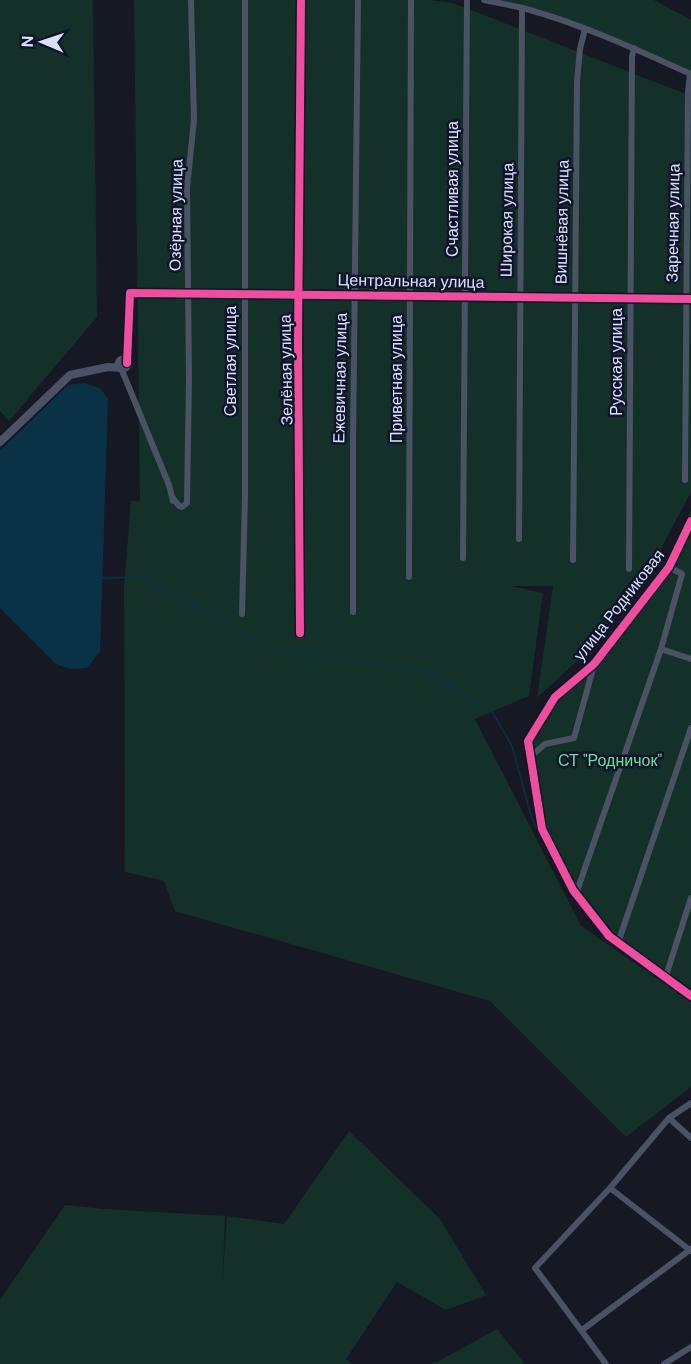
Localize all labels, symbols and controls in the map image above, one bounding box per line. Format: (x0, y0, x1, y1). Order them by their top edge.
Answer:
north arrow (12, 12, 72, 72)
text: N (17, 35, 38, 48)
street label: Счастливая улица (442, 121, 463, 257)
street label: Озёрная улица (165, 159, 187, 271)
street label: Вишнёвая улица (550, 160, 574, 284)
street label: Широкая улица (496, 162, 518, 277)
street label: Заречная улица (661, 163, 685, 283)
street label: Центральная улица (337, 269, 485, 293)
street label: Светлая улица (220, 306, 241, 416)
street label: Русская улица (606, 308, 627, 416)
street label: Ежевичная улица (328, 312, 352, 444)
street label: Зелёная улица (275, 314, 297, 426)
street label: Приветная улица (386, 315, 407, 443)
street label: улица Родниковая (569, 545, 669, 665)
park label: СТ "Родничок" (558, 750, 662, 771)

